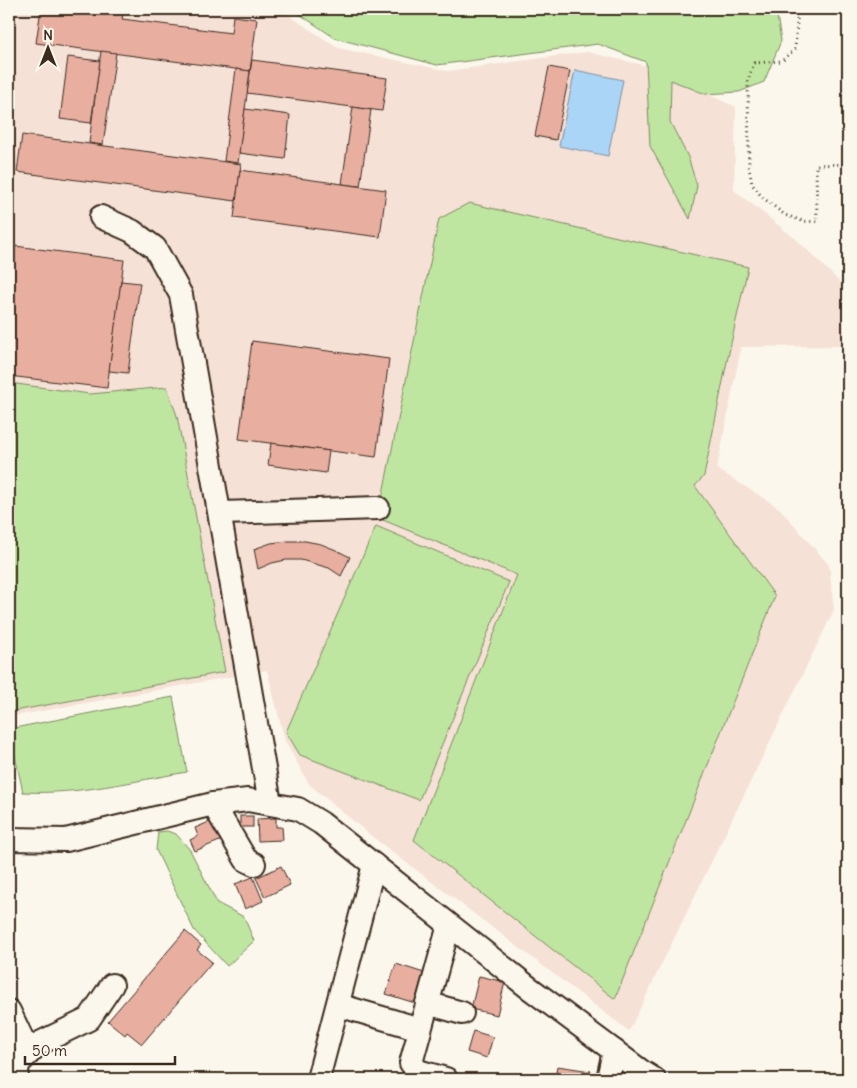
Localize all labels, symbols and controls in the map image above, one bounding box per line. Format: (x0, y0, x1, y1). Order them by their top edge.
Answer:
north arrow (22, 22, 72, 72)
text: N (43, 26, 53, 44)
scale bar (25, 1033, 175, 1065)
text: 50 m (32, 1041, 67, 1060)

